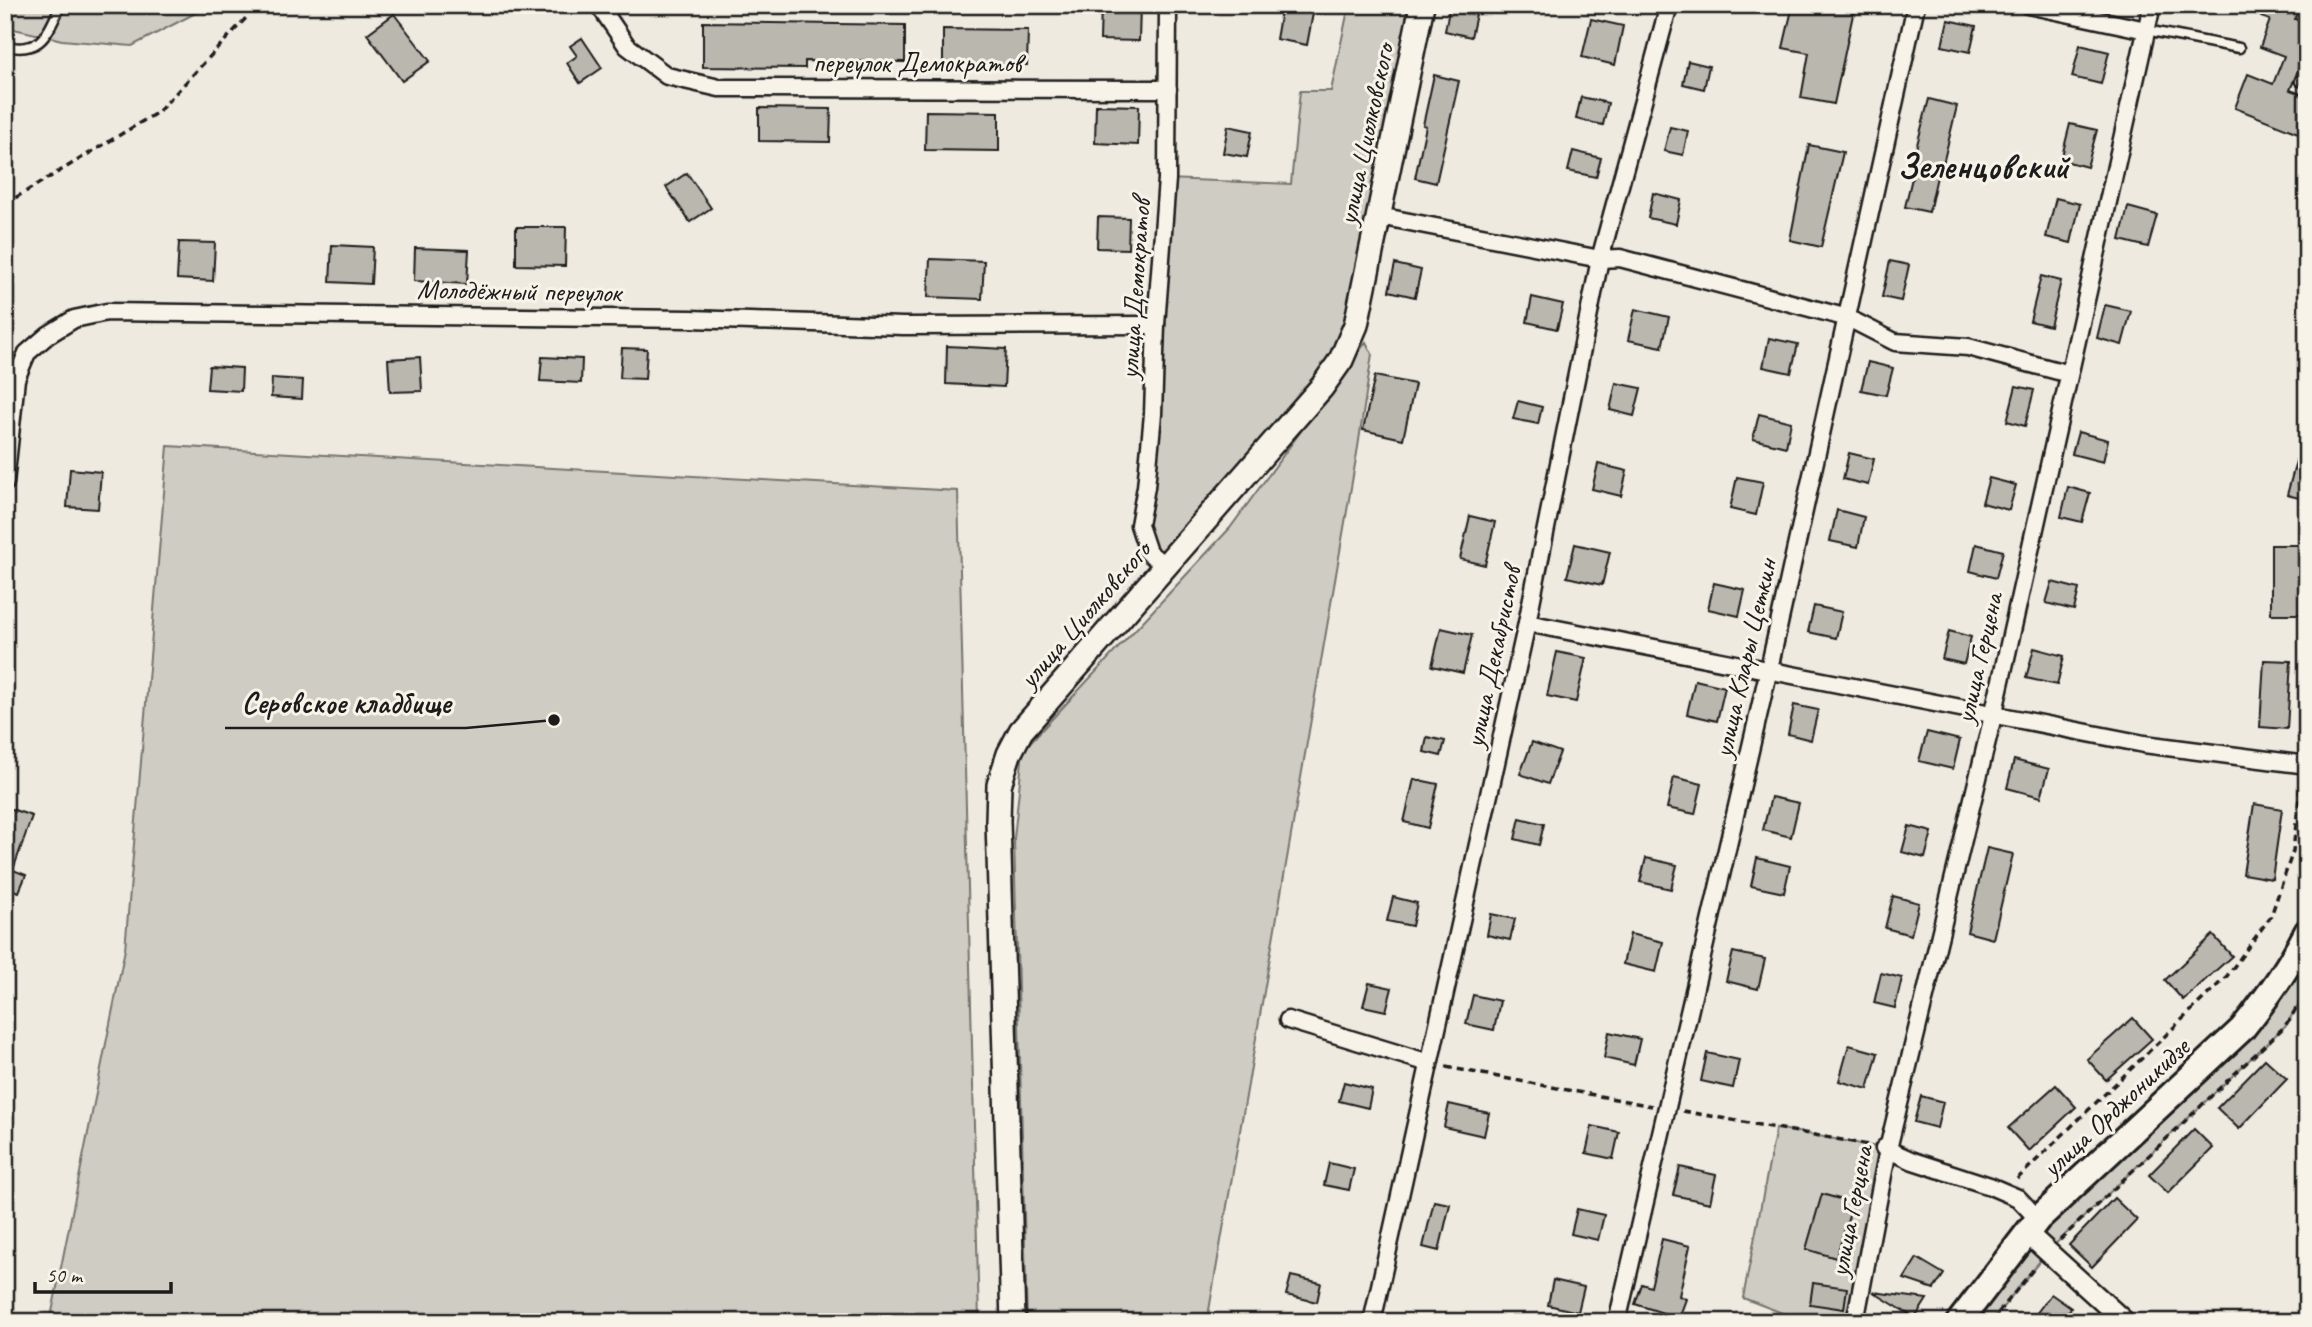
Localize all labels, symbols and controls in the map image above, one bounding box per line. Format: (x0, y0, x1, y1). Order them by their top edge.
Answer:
street label: улица Циолковского (1329, 37, 1402, 230)
street label: переулок Демократов (813, 45, 1027, 80)
district label: Зеленцовский (1898, 144, 2071, 189)
street label: улица Демократов (1111, 191, 1159, 382)
street label: Молодёжный переулок (417, 271, 624, 310)
street label: улица Циолковского (1009, 531, 1160, 697)
street label: улица Клары Цеткин (1704, 553, 1785, 763)
street label: улица Декабристов (1456, 559, 1530, 753)
street label: улица Герцена (1946, 587, 2011, 729)
callout: Серовское кладбище (225, 677, 466, 728)
text: Серовское кладбище (242, 684, 453, 722)
street label: улица Орджоникидзе (2033, 1029, 2198, 1186)
street label: улица Герцена (1820, 1140, 1881, 1281)
scale bar (35, 1250, 172, 1294)
text: 50 m (46, 1262, 84, 1288)

